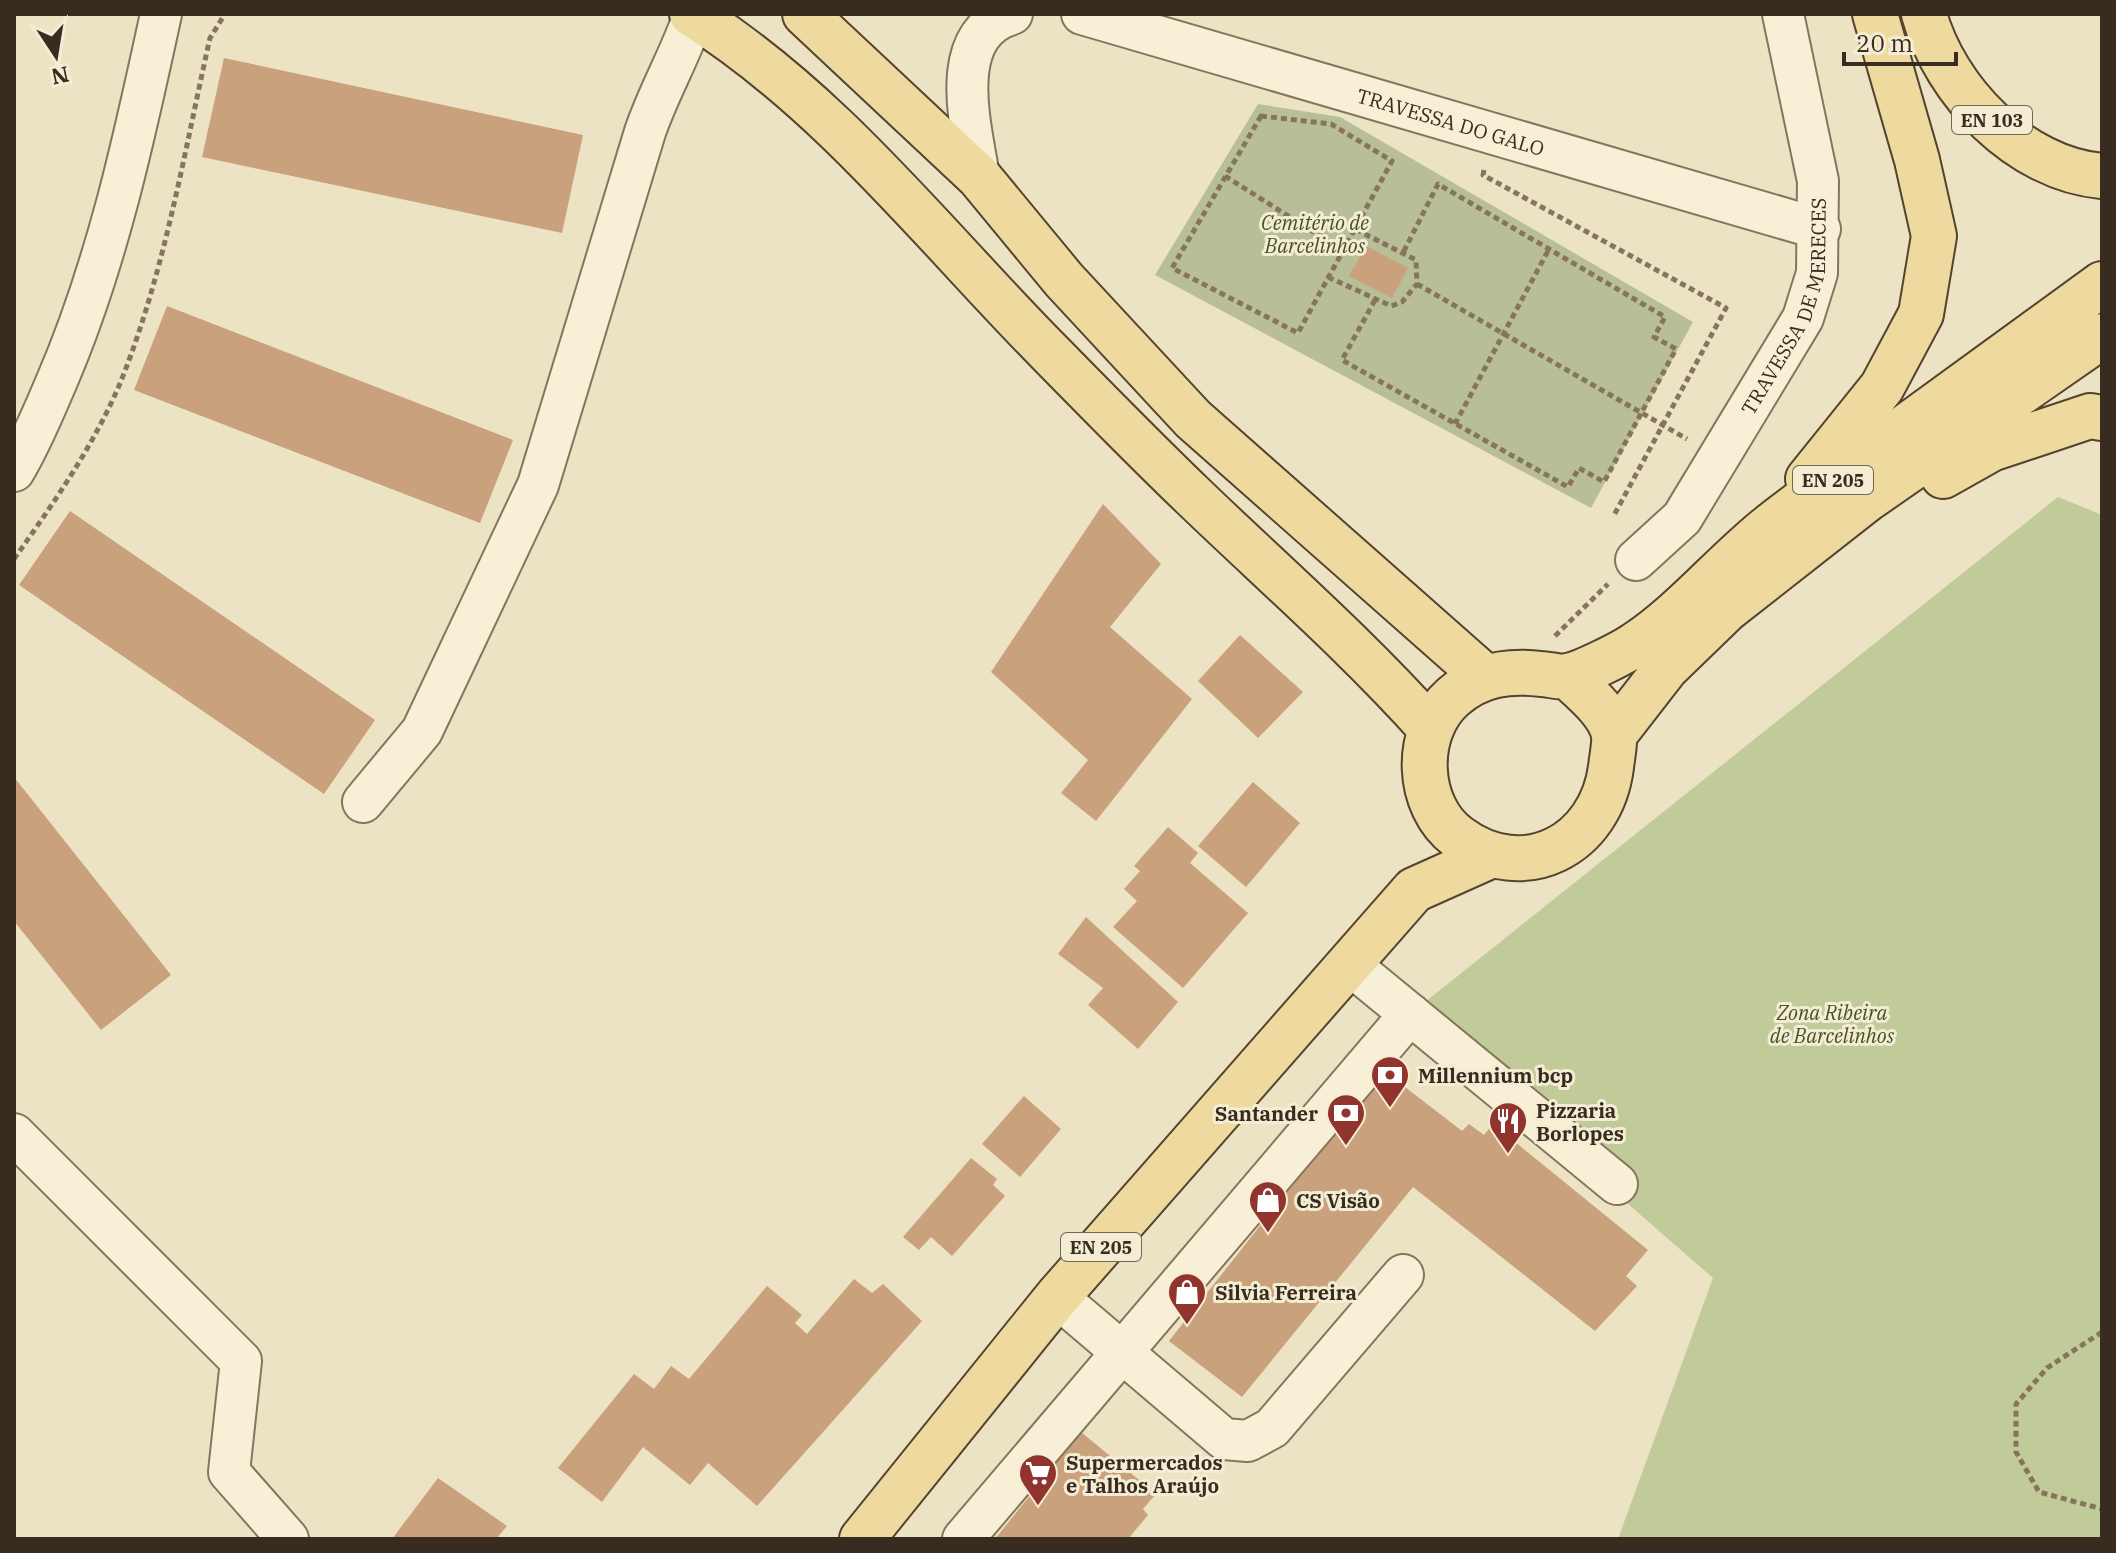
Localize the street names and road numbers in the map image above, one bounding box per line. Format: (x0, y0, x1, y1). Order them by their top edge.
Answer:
street label: TRAVESSA DO GALO (1354, 81, 1548, 162)
road number: EN 103 (1952, 106, 2032, 134)
street label: TRAVESSA DE MERECES (1734, 198, 1831, 420)
road number: EN 205 (1793, 466, 1873, 494)
road number: EN 205 (1061, 1233, 1141, 1261)

